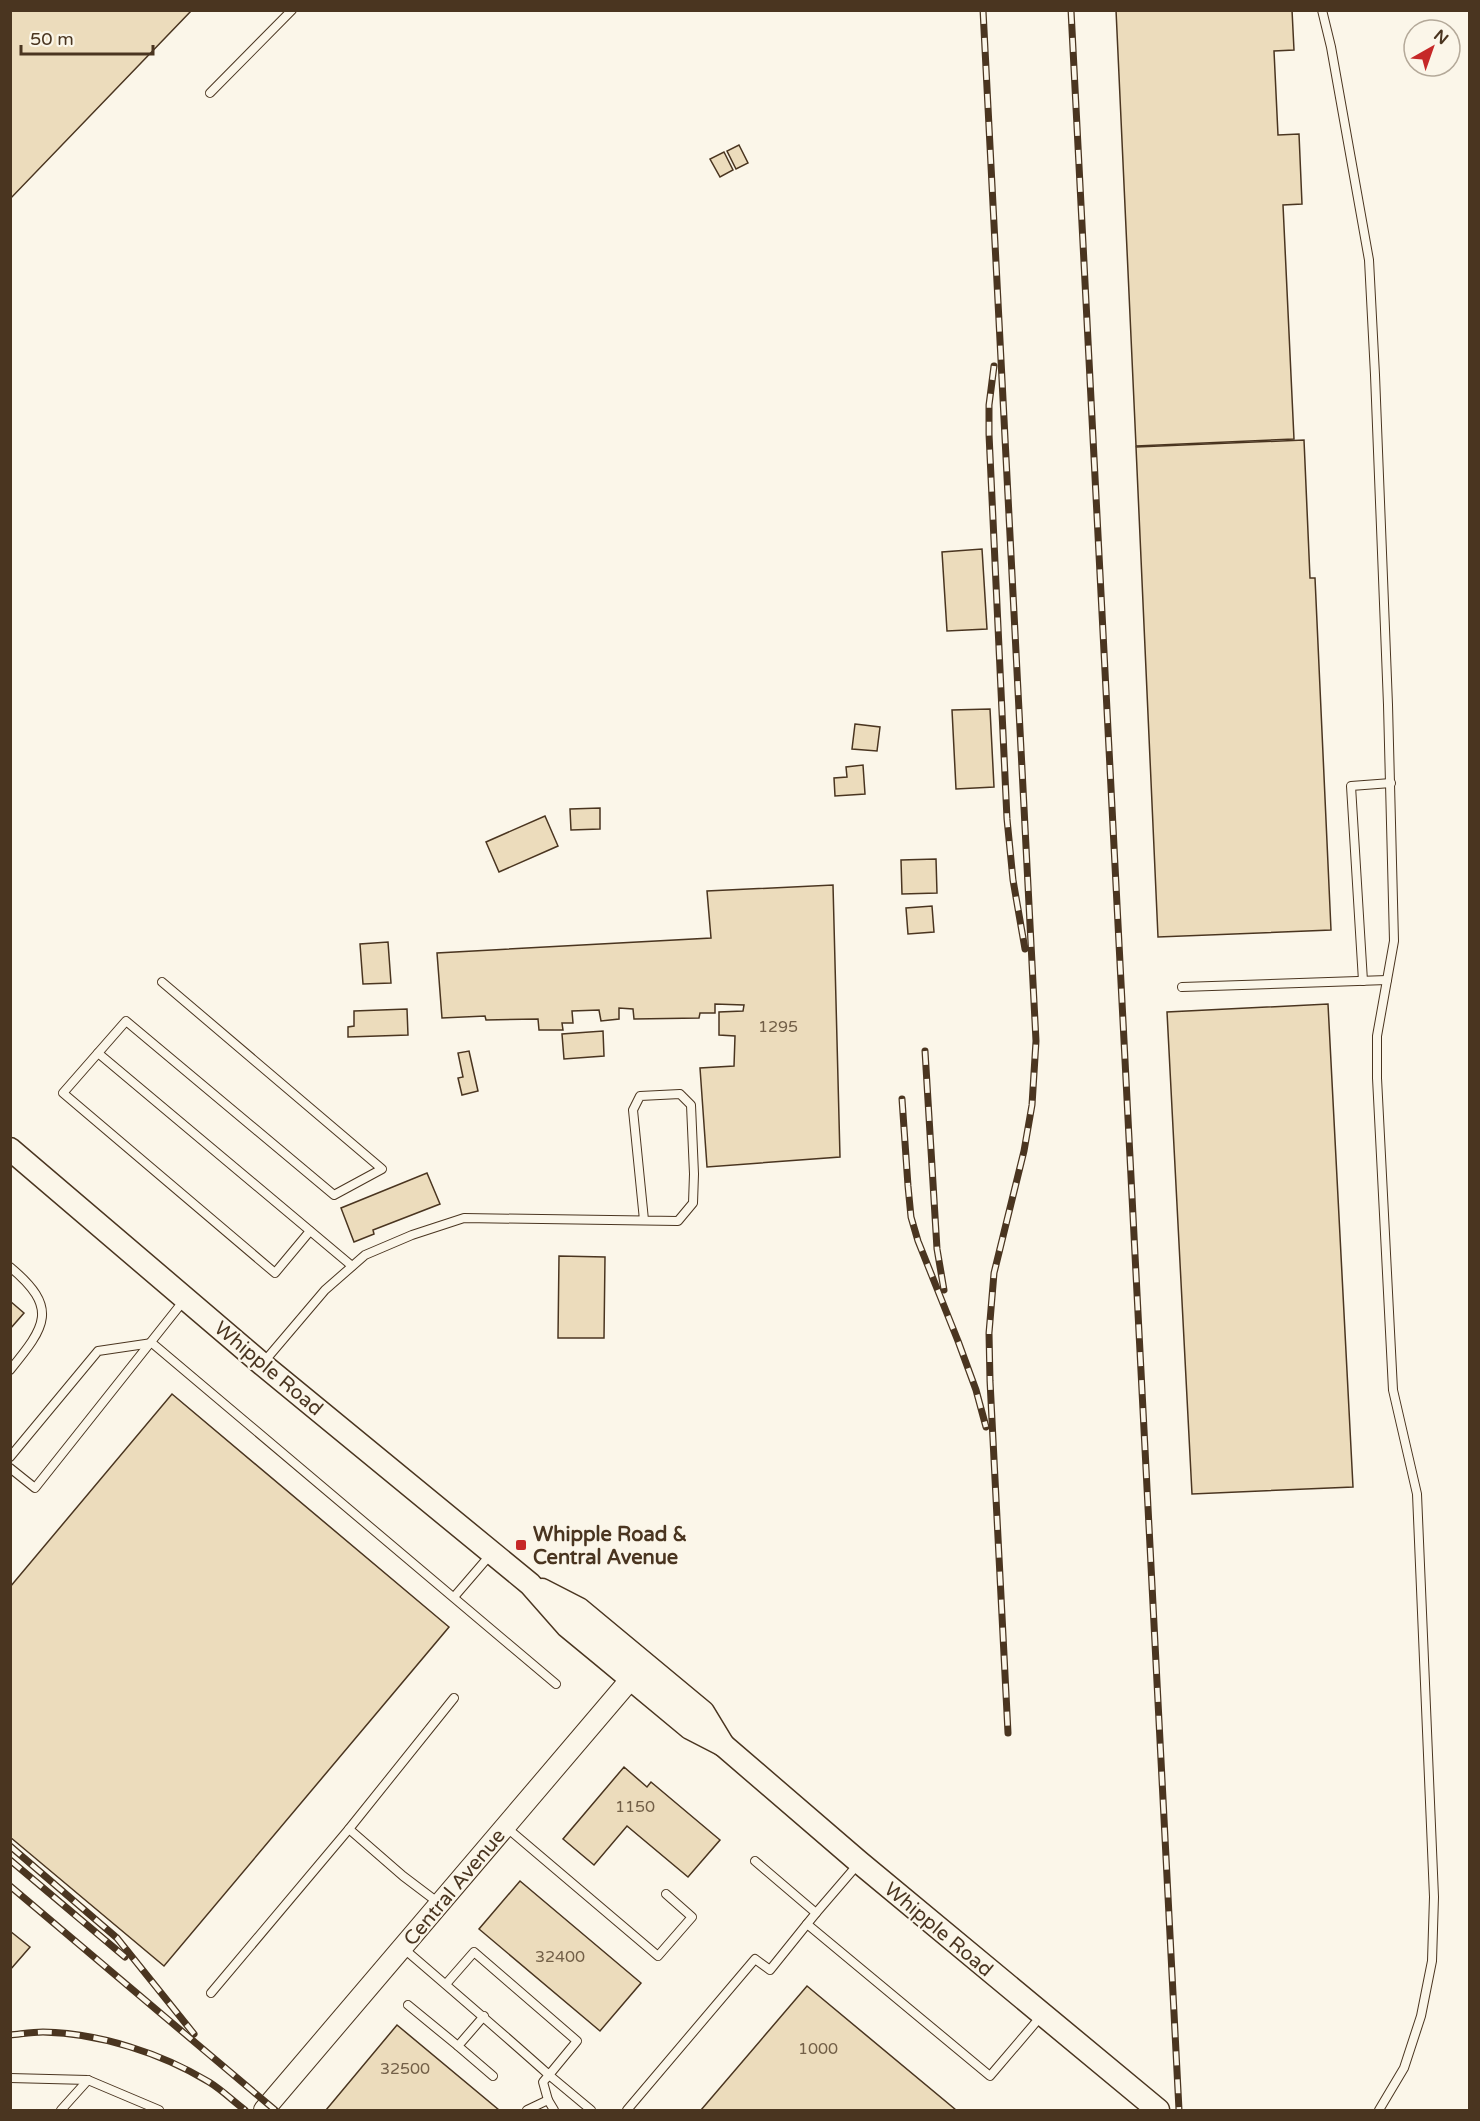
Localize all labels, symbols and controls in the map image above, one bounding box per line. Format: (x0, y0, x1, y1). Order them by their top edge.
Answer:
scale bar (21, 18, 153, 56)
north arrow (1402, 18, 1462, 78)
text: N (1430, 25, 1452, 49)
text: 50 m (30, 28, 74, 50)
house number: 1295 (758, 1017, 798, 1037)
street label: Whipple Road (209, 1316, 328, 1421)
place label: Whipple Road & Central Avenue (533, 1523, 687, 1570)
marker: Whipple Road & Central Avenue (514, 1538, 528, 1552)
house number: 1150 (615, 1797, 655, 1817)
street label: Central Avenue (399, 1824, 511, 1951)
street label: Whipple Road (879, 1877, 998, 1982)
house number: 32400 (535, 1947, 585, 1967)
house number: 1000 (798, 2039, 838, 2059)
house number: 32500 (380, 2059, 430, 2079)

